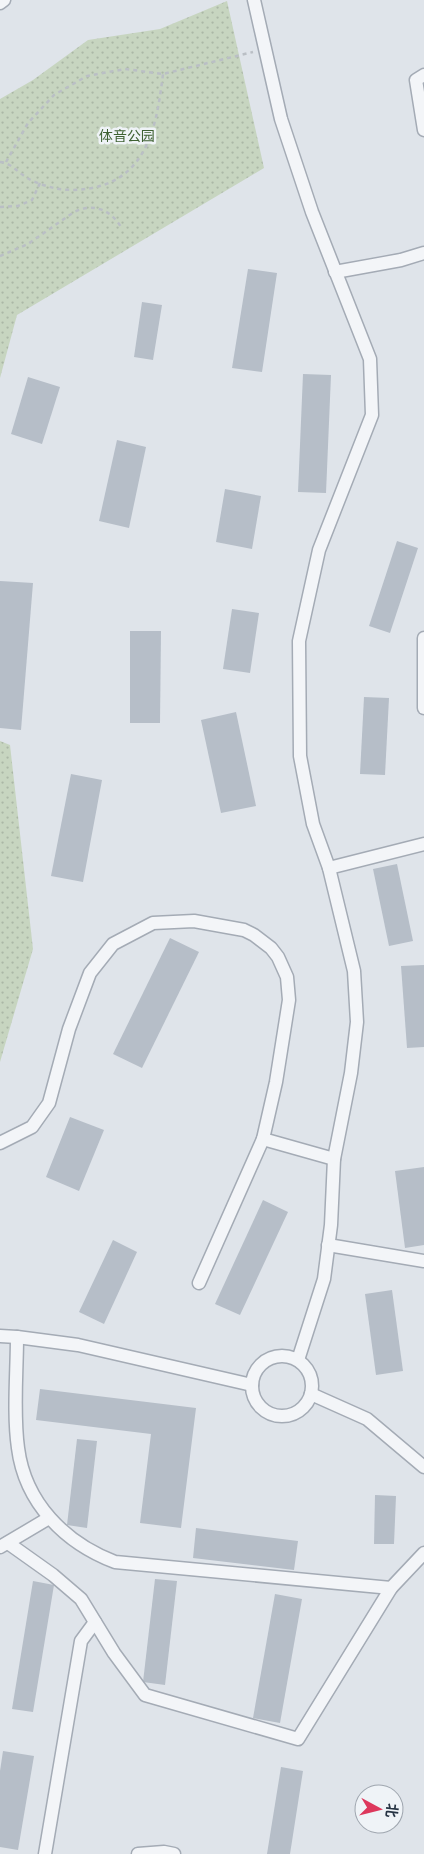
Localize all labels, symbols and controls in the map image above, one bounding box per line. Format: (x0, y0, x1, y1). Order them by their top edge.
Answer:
park label: 体音公园 (99, 126, 155, 145)
north arrow (354, 1784, 404, 1834)
text: 北 (382, 1803, 403, 1819)

